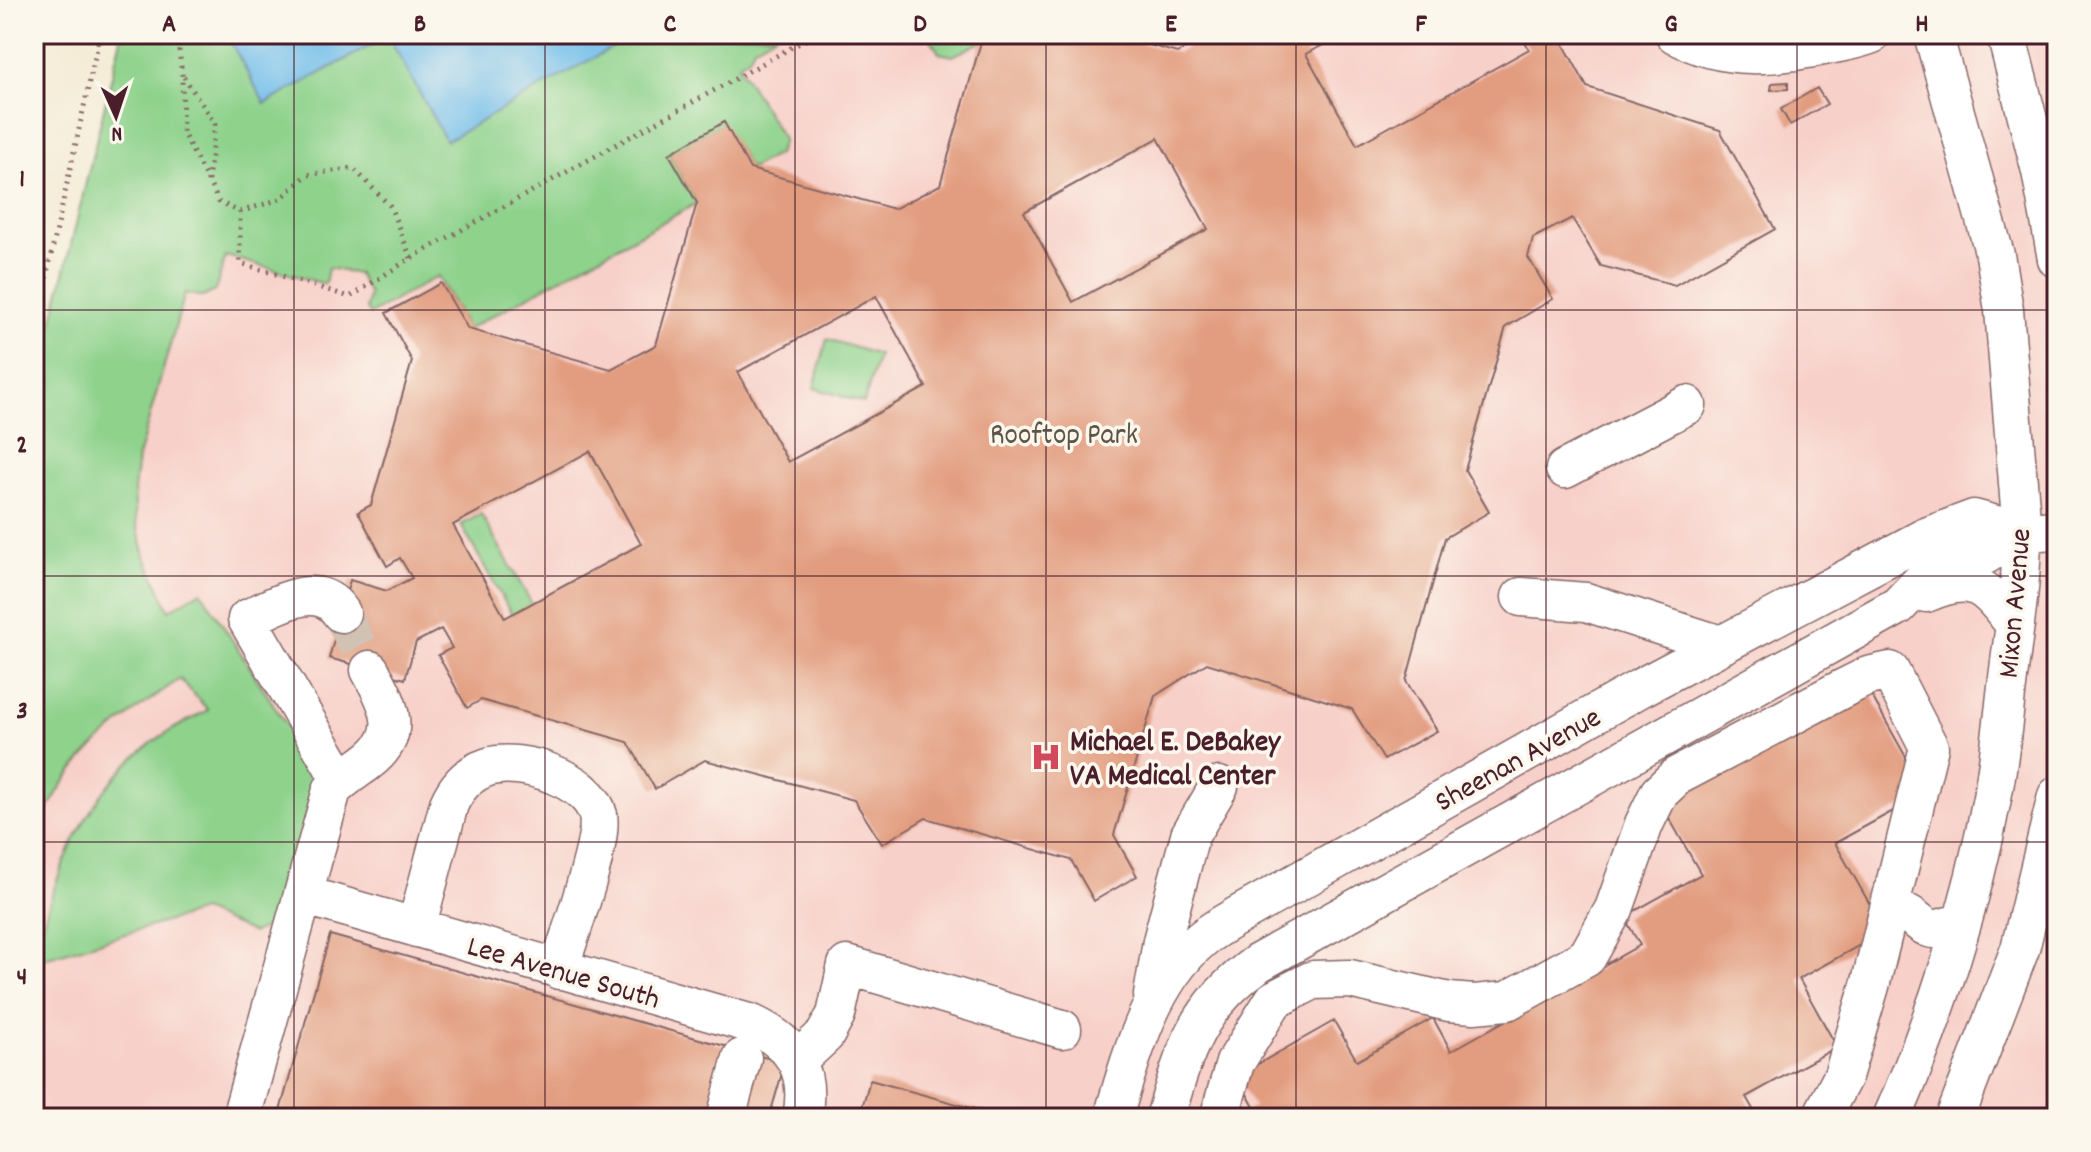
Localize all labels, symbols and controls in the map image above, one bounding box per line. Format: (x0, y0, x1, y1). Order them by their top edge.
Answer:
text: A (162, 7, 176, 44)
text: B (414, 7, 426, 44)
text: C (664, 7, 677, 44)
text: D (913, 7, 927, 44)
text: E (1165, 7, 1177, 44)
text: F (1415, 7, 1427, 44)
text: G (1664, 7, 1678, 44)
text: H (1915, 7, 1929, 44)
north arrow (76, 76, 156, 156)
text: N (110, 117, 123, 148)
text: 1 (19, 162, 25, 199)
park label: Rooftop Park (990, 416, 1138, 459)
text: 2 (16, 428, 28, 465)
street label: Mixon Avenue (1990, 527, 2045, 680)
text: 3 (16, 694, 28, 731)
street label: Sheenan Avenue (1428, 698, 1610, 825)
place label: Michael E. DeBakey VA Medical Center (1070, 723, 1282, 800)
hospital icon: Michael E. DeBakey VA Medical Center (1029, 740, 1063, 774)
street label: Lee Avenue South (461, 927, 664, 1023)
text: 4 (17, 960, 27, 997)

